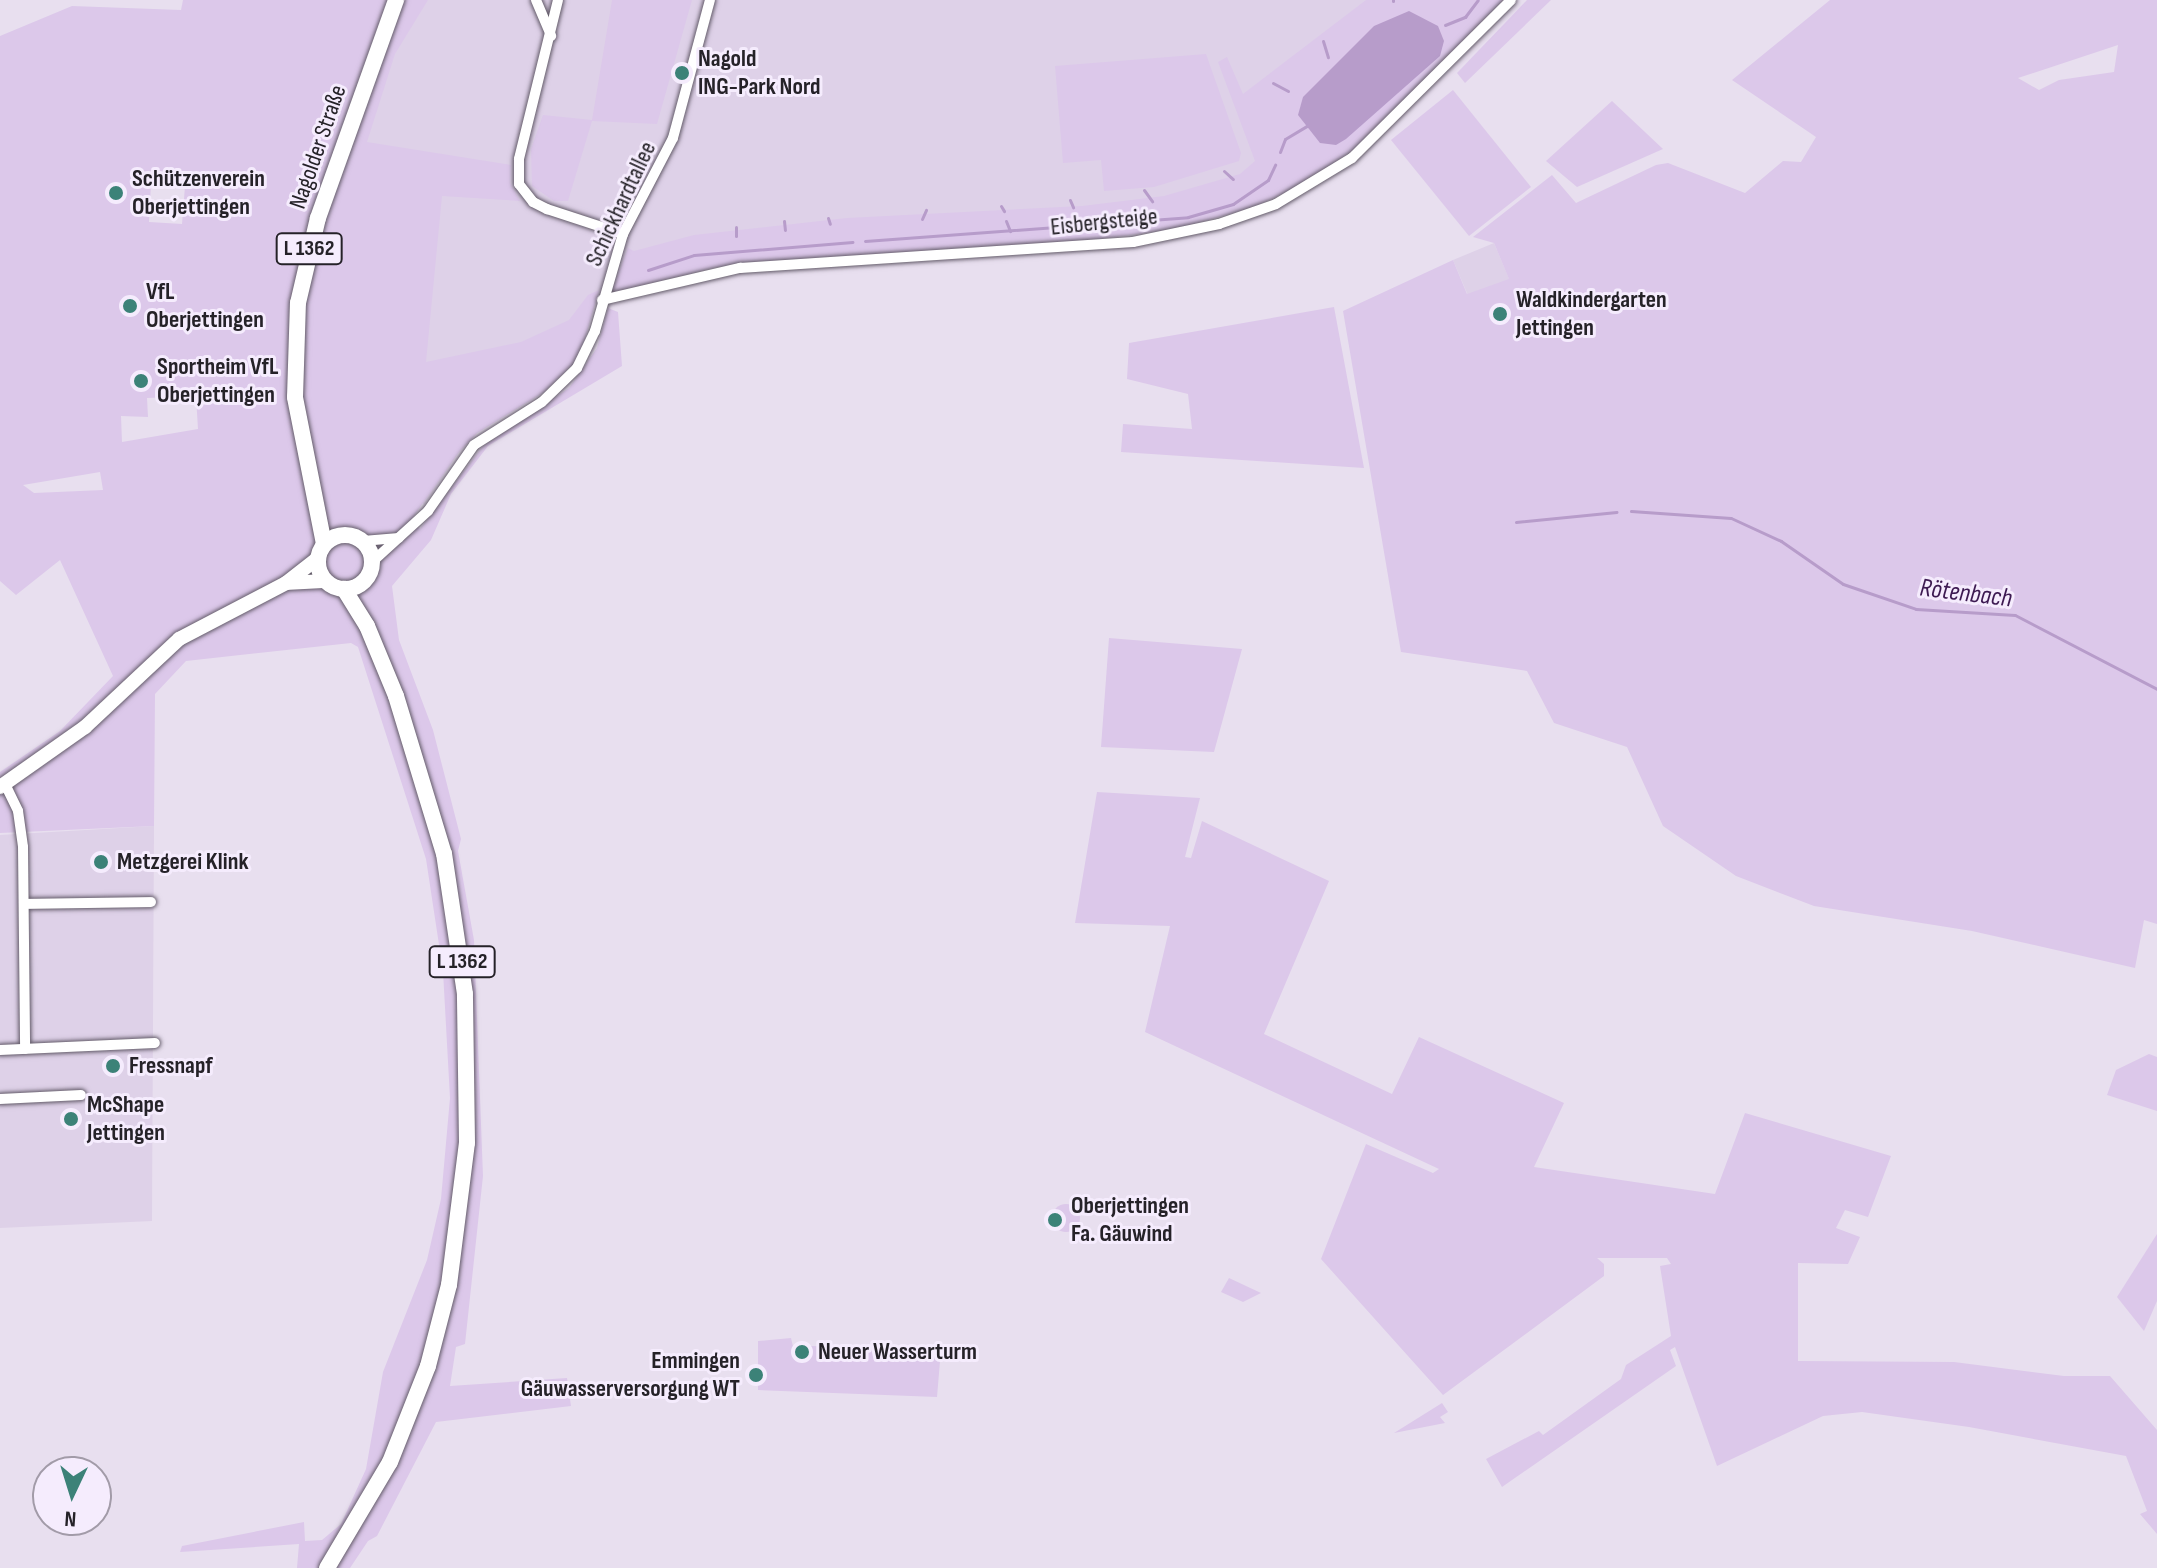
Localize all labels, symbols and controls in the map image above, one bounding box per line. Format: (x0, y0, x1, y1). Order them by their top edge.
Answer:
place label: Nagold ING-Park Nord (698, 45, 821, 101)
marker: Nagold ING-Park Nord (673, 64, 691, 82)
street label: Nagolder Straße (283, 81, 353, 213)
street label: Schickhardtallee (580, 137, 662, 271)
place label: Schützenverein Oberjettingen (132, 165, 265, 221)
marker: Schützenverein Oberjettingen (107, 184, 125, 202)
street label: Eisbergsteige (1049, 202, 1159, 242)
road number: L 1362 (275, 231, 343, 267)
place label: VfL Oberjettingen (146, 278, 264, 334)
place label: Waldkindergarten Jettingen (1516, 286, 1667, 342)
marker: VfL Oberjettingen (121, 297, 139, 315)
marker: Waldkindergarten Jettingen (1491, 305, 1509, 323)
place label: Sportheim VfL Oberjettingen (157, 353, 278, 409)
marker: Sportheim VfL Oberjettingen (132, 372, 150, 390)
water label: Rötenbach (1918, 573, 2014, 615)
place label: Metzgerei Klink (117, 848, 249, 876)
marker: Metzgerei Klink (92, 853, 110, 871)
road number: L 1362 (428, 944, 496, 980)
place label: Fressnapf (129, 1052, 213, 1080)
marker: Fressnapf (104, 1057, 122, 1075)
place label: McShape Jettingen (87, 1091, 165, 1147)
marker: McShape Jettingen (62, 1110, 80, 1128)
place label: Oberjettingen Fa. Gäuwind (1071, 1192, 1189, 1248)
marker: Oberjettingen Fa. Gäuwind (1046, 1211, 1064, 1229)
place label: Neuer Wasserturm (818, 1338, 977, 1366)
marker: Neuer Wasserturm (793, 1343, 811, 1361)
place label: Emmingen Gäuwasserversorgung WT (521, 1347, 740, 1403)
marker: Emmingen Gäuwasserversorgung WT (747, 1366, 765, 1384)
north arrow (32, 1456, 112, 1536)
text: N (64, 1505, 77, 1532)

